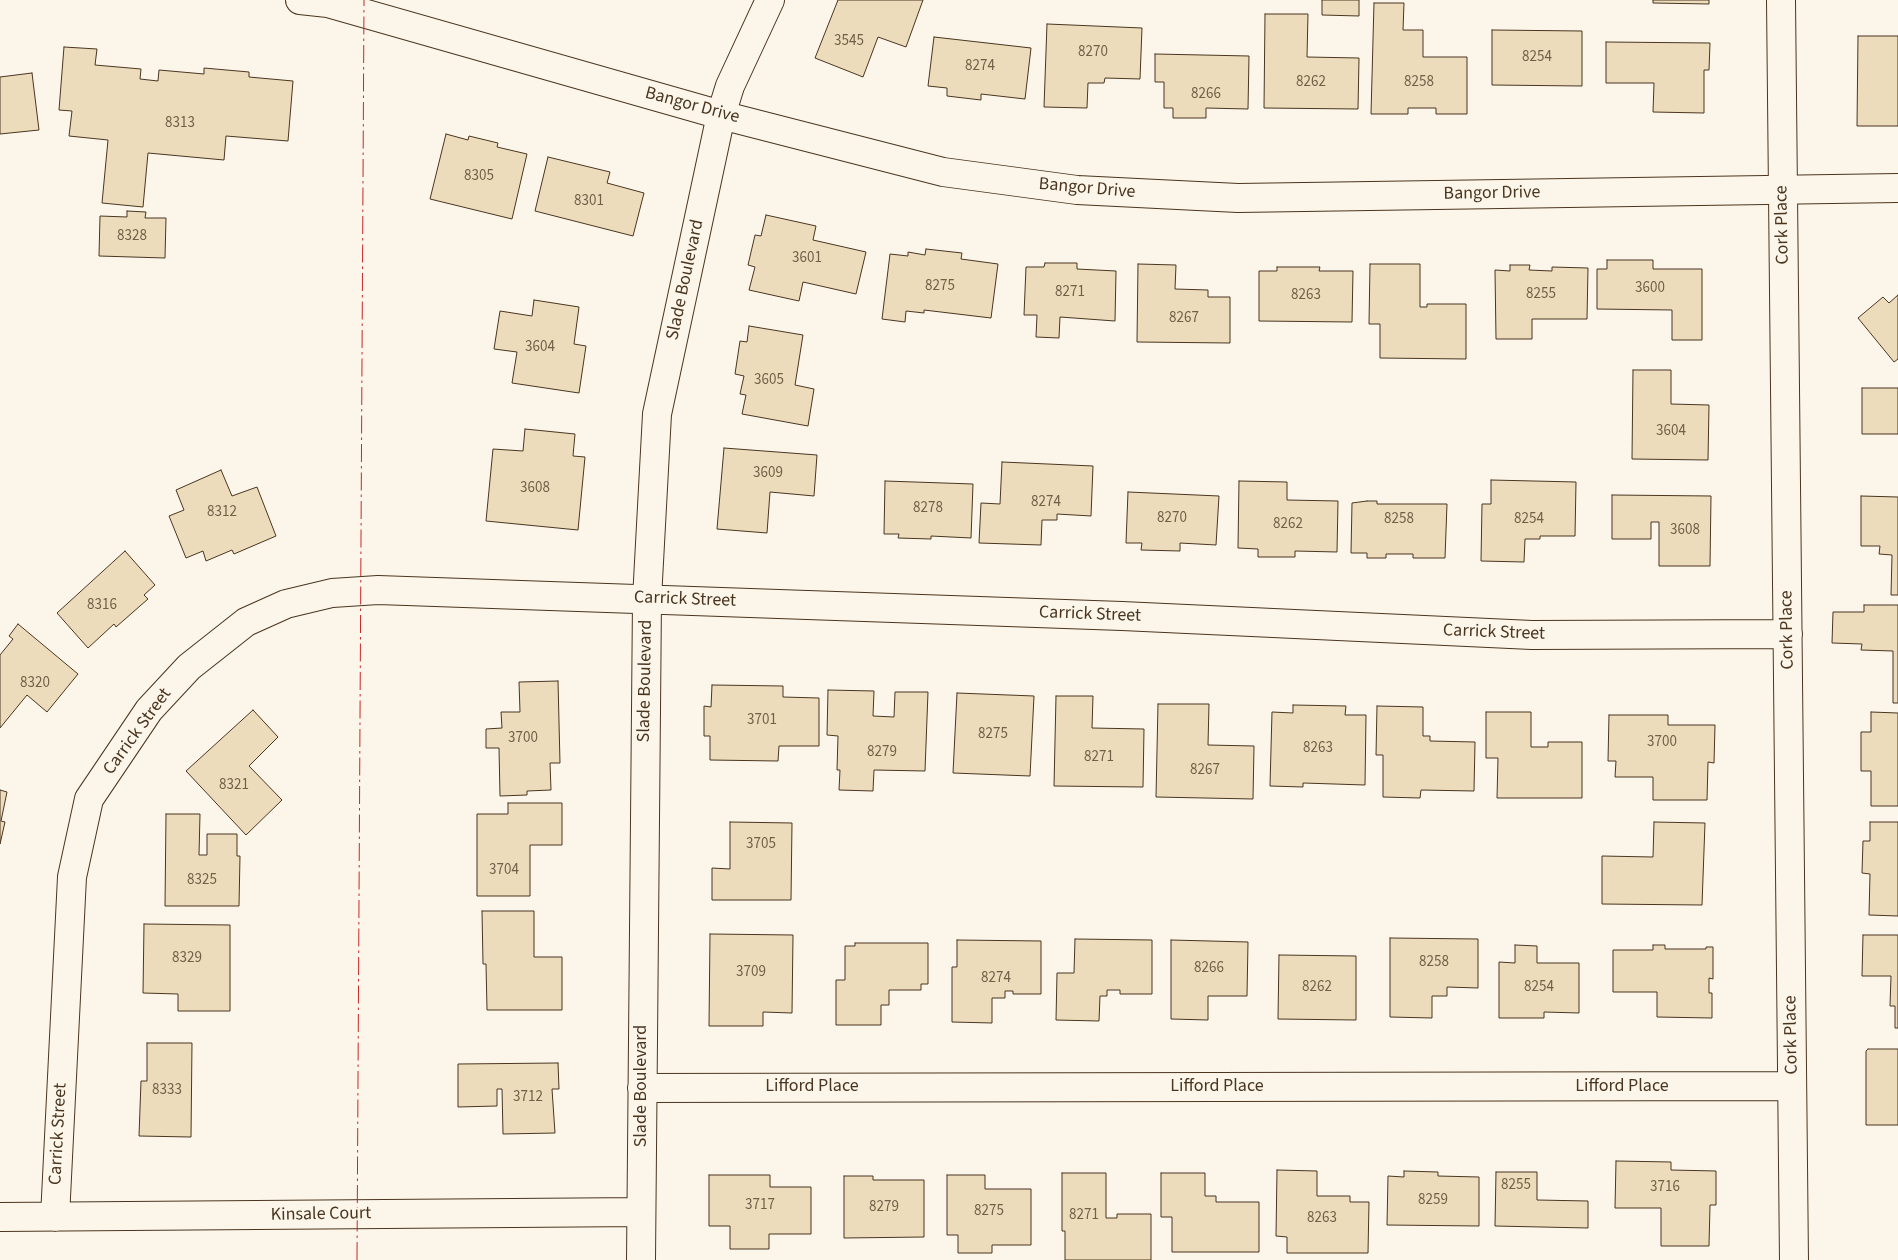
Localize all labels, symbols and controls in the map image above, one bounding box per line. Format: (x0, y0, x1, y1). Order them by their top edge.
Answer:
house number: 3545 (834, 33, 864, 51)
house number: 8270 (1078, 44, 1108, 62)
house number: 8254 (1522, 49, 1552, 67)
house number: 8274 (965, 58, 995, 76)
house number: 8262 (1296, 74, 1326, 92)
house number: 8258 (1404, 74, 1434, 92)
street label: Bangor Drive (642, 83, 742, 129)
house number: 8266 (1191, 86, 1221, 104)
house number: 8313 (165, 115, 195, 133)
house number: 8305 (464, 168, 494, 186)
street label: Bangor Drive (1038, 174, 1136, 204)
street label: Bangor Drive (1443, 182, 1541, 206)
street label: Cork Place (1772, 185, 1794, 265)
house number: 8301 (574, 193, 604, 211)
street label: Slade Boulevard (663, 218, 709, 342)
house number: 8328 (117, 228, 147, 246)
house number: 3601 (792, 250, 822, 268)
house number: 8275 (925, 278, 955, 296)
house number: 3600 (1635, 280, 1665, 298)
house number: 8271 (1055, 284, 1085, 302)
house number: 8255 (1526, 286, 1556, 304)
house number: 8263 (1291, 287, 1321, 305)
house number: 8267 (1169, 310, 1199, 328)
house number: 3604 (525, 339, 555, 357)
house number: 3605 (754, 372, 784, 390)
house number: 3604 (1656, 423, 1686, 441)
house number: 3609 (753, 465, 783, 483)
house number: 3608 (520, 480, 550, 498)
house number: 8274 (1031, 494, 1061, 512)
house number: 8278 (913, 500, 943, 518)
house number: 8312 (207, 504, 237, 522)
house number: 8270 (1157, 510, 1187, 528)
house number: 8258 (1384, 511, 1414, 529)
house number: 8254 (1514, 511, 1544, 529)
house number: 8262 (1273, 516, 1303, 534)
house number: 3608 (1670, 522, 1700, 540)
street label: Carrick Street (634, 587, 736, 613)
street label: Cork Place (1777, 590, 1799, 670)
house number: 8316 (87, 597, 117, 615)
street label: Carrick Street (1039, 602, 1141, 628)
street label: Slade Boulevard (634, 619, 658, 743)
street label: Carrick Street (1443, 620, 1545, 646)
house number: 8320 (20, 675, 50, 693)
street label: Carrick Street (99, 684, 177, 780)
house number: 3701 (747, 712, 777, 730)
house number: 8275 (978, 726, 1008, 744)
house number: 3700 (508, 730, 538, 748)
house number: 3700 (1647, 734, 1677, 752)
house number: 8263 (1303, 740, 1333, 758)
house number: 8279 (867, 744, 897, 762)
house number: 8271 (1084, 749, 1114, 767)
house number: 8267 (1190, 762, 1220, 780)
house number: 8321 (219, 777, 249, 795)
house number: 3705 (746, 836, 776, 854)
house number: 3704 (489, 862, 519, 880)
house number: 8325 (187, 872, 217, 890)
house number: 8329 (172, 950, 202, 968)
house number: 8258 (1419, 954, 1449, 972)
house number: 8266 (1194, 960, 1224, 978)
house number: 3709 (736, 964, 766, 982)
house number: 8274 (981, 970, 1011, 988)
house number: 8262 (1302, 979, 1332, 997)
house number: 8254 (1524, 979, 1554, 997)
street label: Cork Place (1781, 995, 1803, 1075)
street label: Slade Boulevard (631, 1025, 653, 1147)
street label: Lifford Place (765, 1076, 859, 1098)
street label: Lifford Place (1170, 1076, 1264, 1098)
street label: Lifford Place (1575, 1076, 1669, 1098)
street label: Carrick Street (46, 1082, 72, 1186)
house number: 8333 (152, 1082, 182, 1100)
house number: 3712 (513, 1089, 543, 1107)
house number: 8255 (1501, 1177, 1531, 1195)
house number: 3716 (1650, 1179, 1680, 1197)
house number: 8259 (1418, 1192, 1448, 1210)
house number: 3717 (745, 1197, 775, 1215)
house number: 8279 (869, 1199, 899, 1217)
street label: Kinsale Court (271, 1203, 371, 1227)
house number: 8275 (974, 1203, 1004, 1221)
house number: 8271 (1069, 1207, 1099, 1225)
house number: 8263 (1307, 1210, 1337, 1228)

